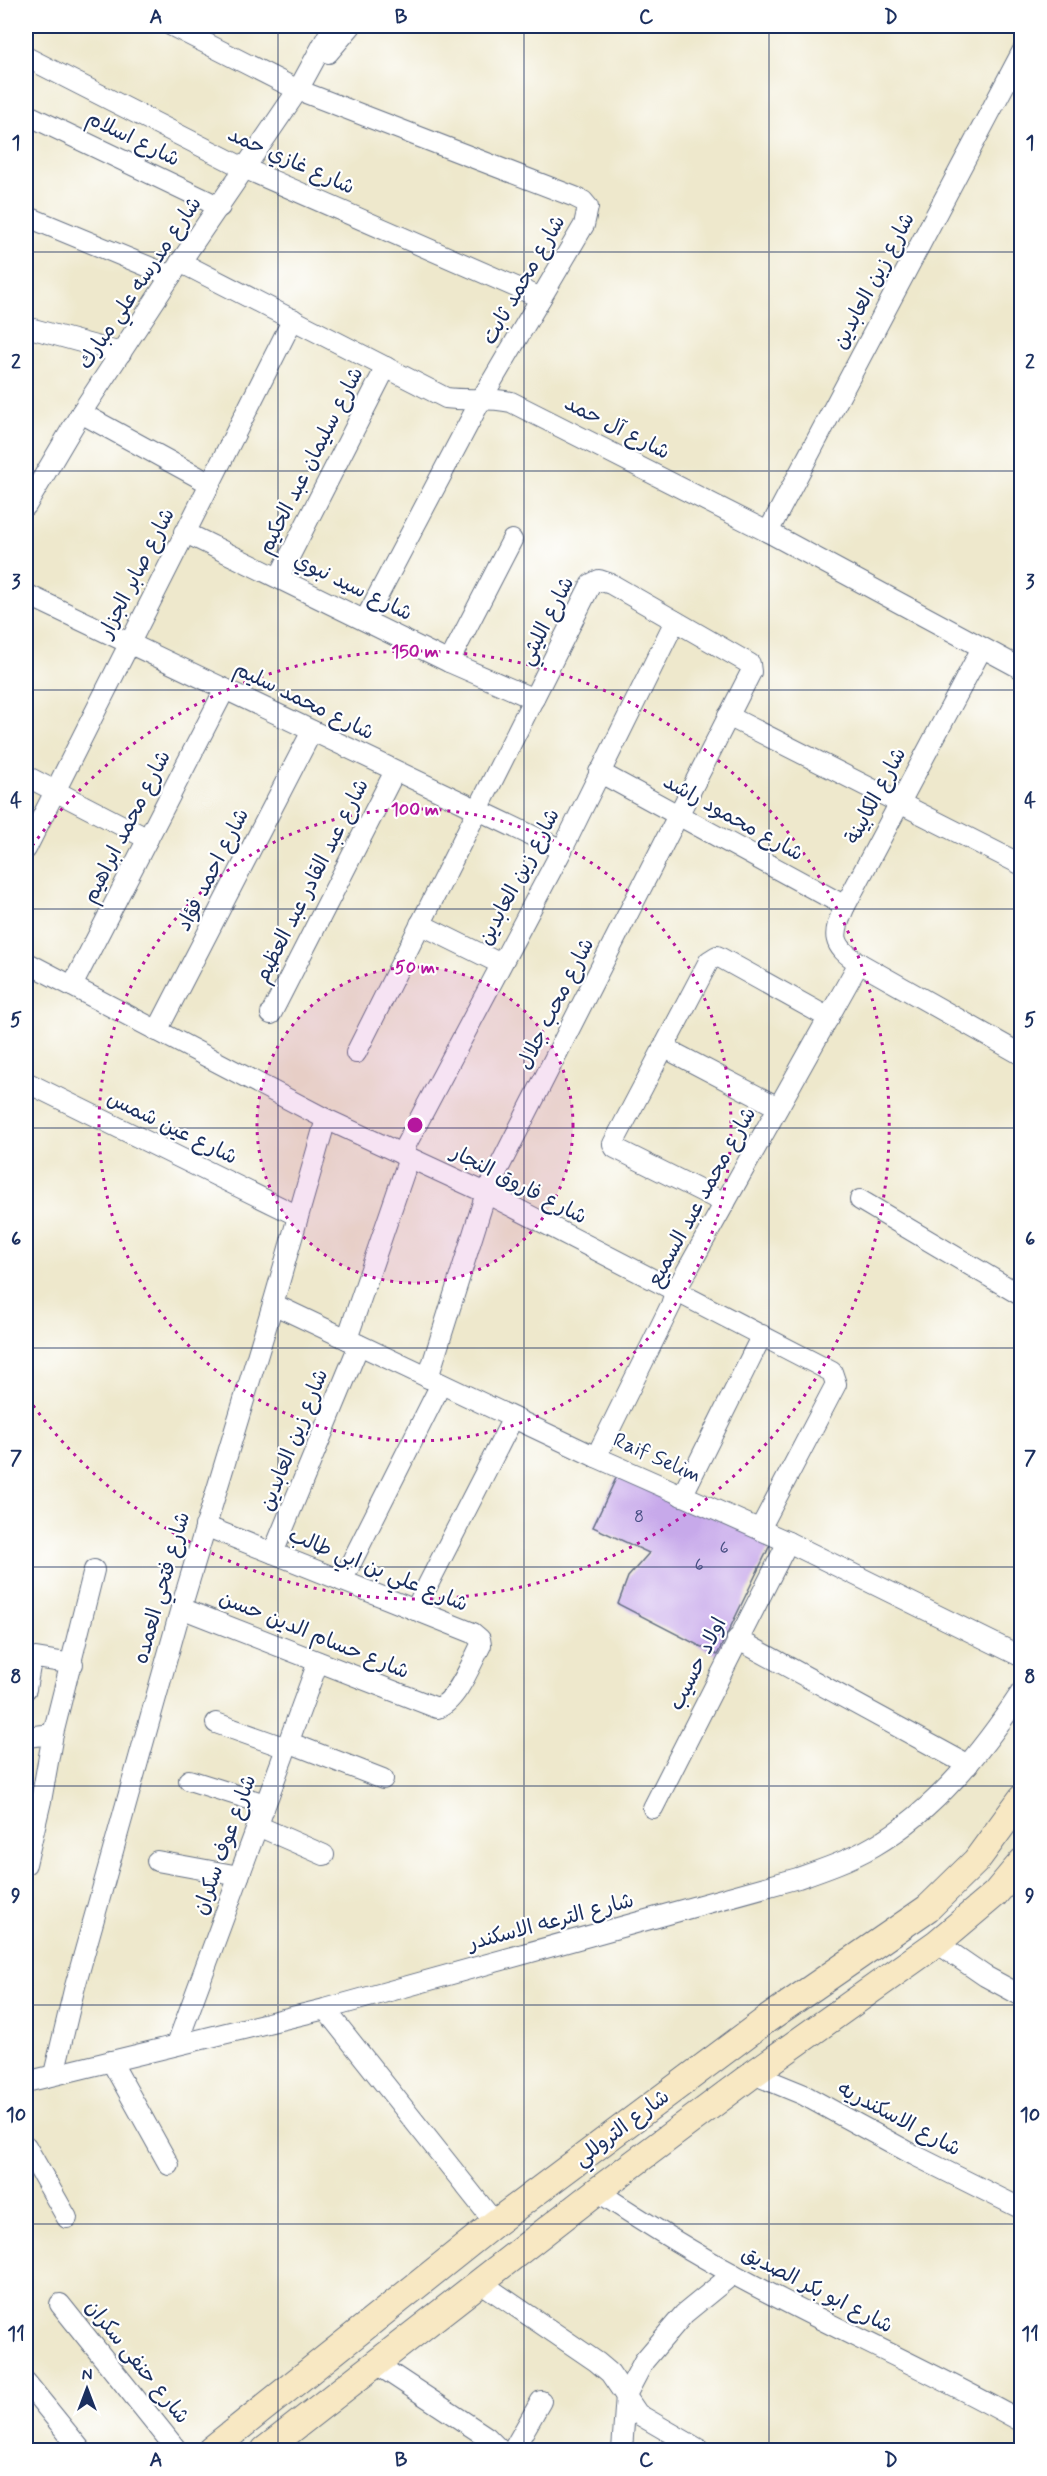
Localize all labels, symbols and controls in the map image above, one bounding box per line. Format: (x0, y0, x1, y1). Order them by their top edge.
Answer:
text: A (149, 4, 163, 31)
text: B (395, 4, 408, 31)
text: C (639, 4, 654, 31)
text: D (884, 4, 898, 31)
street label: شارع اسلام (81, 104, 184, 175)
street label: شارع غازي حمد (223, 120, 359, 202)
text: 1 (12, 130, 20, 157)
text: 1 (1026, 130, 1034, 157)
street label: شارع مدرسه علي مبارك (72, 191, 212, 377)
street label: شارع زين العابدين (826, 208, 922, 354)
street label: شارع محمد ثابت (476, 210, 572, 350)
text: 2 (11, 349, 21, 376)
text: 2 (1025, 349, 1035, 376)
street label: شارع سليمان عبد الحكيم (252, 363, 371, 560)
street label: شارع آل حمد (559, 389, 675, 467)
street label: شارع صابر الجزار (91, 503, 182, 644)
street label: شارع سيد نبوي (289, 546, 417, 628)
text: 3 (11, 569, 21, 596)
text: 3 (1025, 569, 1035, 596)
street label: شارع الليثي (513, 572, 585, 672)
text: 150 m (391, 640, 439, 664)
street label: شارع محمد سليم (229, 655, 379, 748)
street label: شارع الكابينة (839, 743, 913, 849)
street label: شارع محمد ابراهيم (76, 746, 179, 909)
street label: شارع محمود راشد (658, 768, 808, 868)
street label: شارع عبد القادر عبد العظيم (248, 774, 377, 988)
text: 4 (10, 788, 22, 815)
text: 4 (1024, 788, 1036, 815)
text: 100 m (391, 798, 439, 822)
street label: شارع احمد فؤاد (170, 804, 256, 936)
street label: شارع زين العابدين (471, 804, 567, 950)
street label: شارع محب جلال (511, 933, 601, 1075)
text: 50 m (395, 956, 435, 980)
text: 5 (10, 1007, 22, 1034)
text: 5 (1024, 1007, 1036, 1034)
street label: شارع عين شمس (102, 1084, 242, 1172)
street label: شارع محمد عبد السميع (641, 1102, 763, 1292)
centre of rings (405, 1115, 425, 1135)
street label: شارع فاروق النجار (445, 1138, 592, 1231)
text: 6 (11, 1226, 21, 1253)
text: 6 (1025, 1226, 1035, 1253)
street label: شارع زين العابدين (253, 1365, 335, 1515)
street label: Raif Selim (609, 1426, 705, 1490)
text: 7 (10, 1445, 22, 1472)
text: 7 (1024, 1445, 1036, 1472)
house number: 8 (634, 1505, 644, 1529)
street label: شارع فتحي العمده (127, 1509, 201, 1668)
street label: شارع علي بن ابي طالب (283, 1521, 472, 1623)
house number: 6 (719, 1536, 729, 1560)
house number: 6 (694, 1553, 704, 1577)
street label: شارع حسام الدين حسن (214, 1584, 413, 1687)
street label: اولاد حسيب (663, 1613, 733, 1715)
text: 8 (10, 1664, 22, 1691)
text: 8 (1024, 1664, 1036, 1691)
street label: شارع عوف سكران (187, 1771, 263, 1919)
text: 9 (11, 1883, 21, 1910)
text: 9 (1025, 1883, 1035, 1910)
street label: شارع الترعه الاسكندر (463, 1886, 637, 1958)
street label: شارع الاسكندريه (833, 2075, 965, 2163)
street label: شارع التروللي (569, 2083, 678, 2176)
text: 10 (6, 2102, 26, 2129)
text: 10 (1020, 2102, 1040, 2129)
street label: شارع ابو بكر الصديق (736, 2240, 898, 2340)
street label: شارع حنفى سكران (78, 2294, 196, 2430)
text: 11 (7, 2321, 25, 2348)
text: 11 (1021, 2321, 1039, 2348)
north arrow (57, 2359, 117, 2419)
text: N (82, 2365, 92, 2386)
text: A (149, 2447, 163, 2474)
text: B (395, 2447, 408, 2474)
text: C (639, 2447, 654, 2474)
text: D (884, 2447, 898, 2474)

